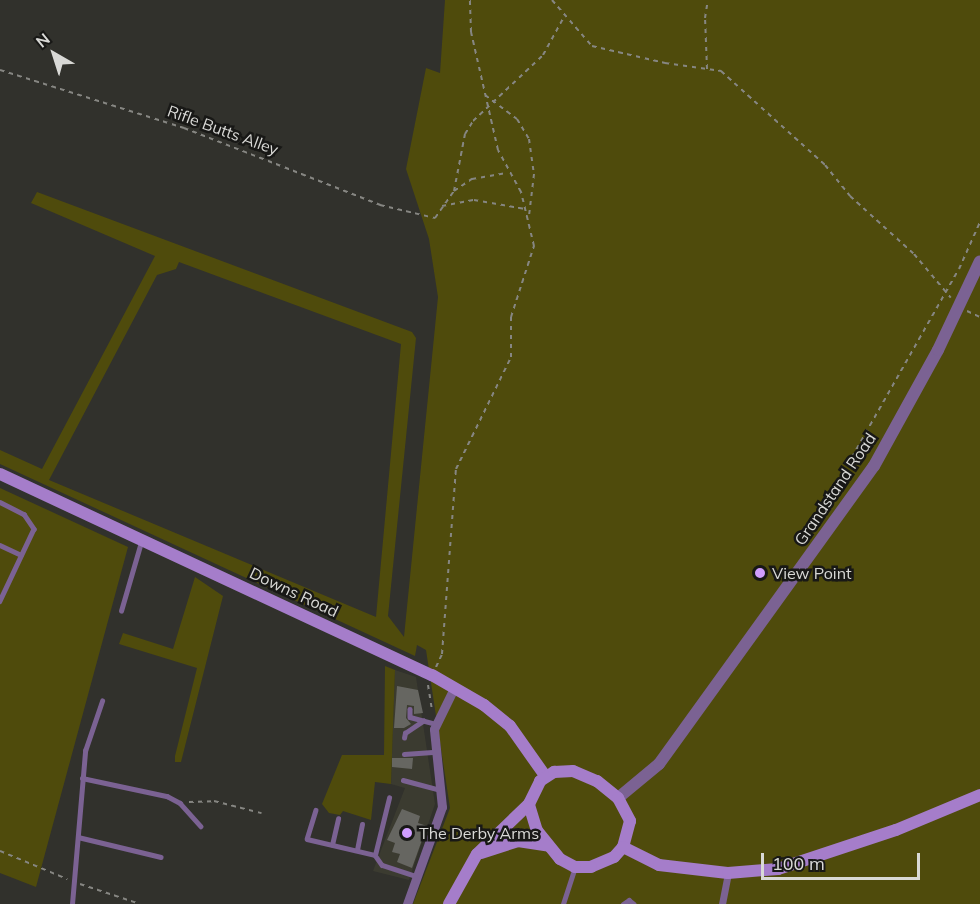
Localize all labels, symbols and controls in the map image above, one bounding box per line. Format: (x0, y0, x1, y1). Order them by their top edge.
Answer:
north arrow (24, 24, 84, 84)
text: N (32, 28, 54, 52)
street label: Rifle Butts Alley (165, 101, 281, 159)
street label: Grandstand Road (790, 429, 880, 549)
street label: Downs Road (247, 563, 341, 621)
place label: View Point (772, 563, 852, 583)
marker: View Point (753, 566, 767, 580)
place label: The Derby Arms (419, 823, 539, 843)
marker: The Derby Arms (400, 826, 414, 840)
scale bar (764, 841, 923, 879)
text: 100 m (772, 852, 825, 875)

